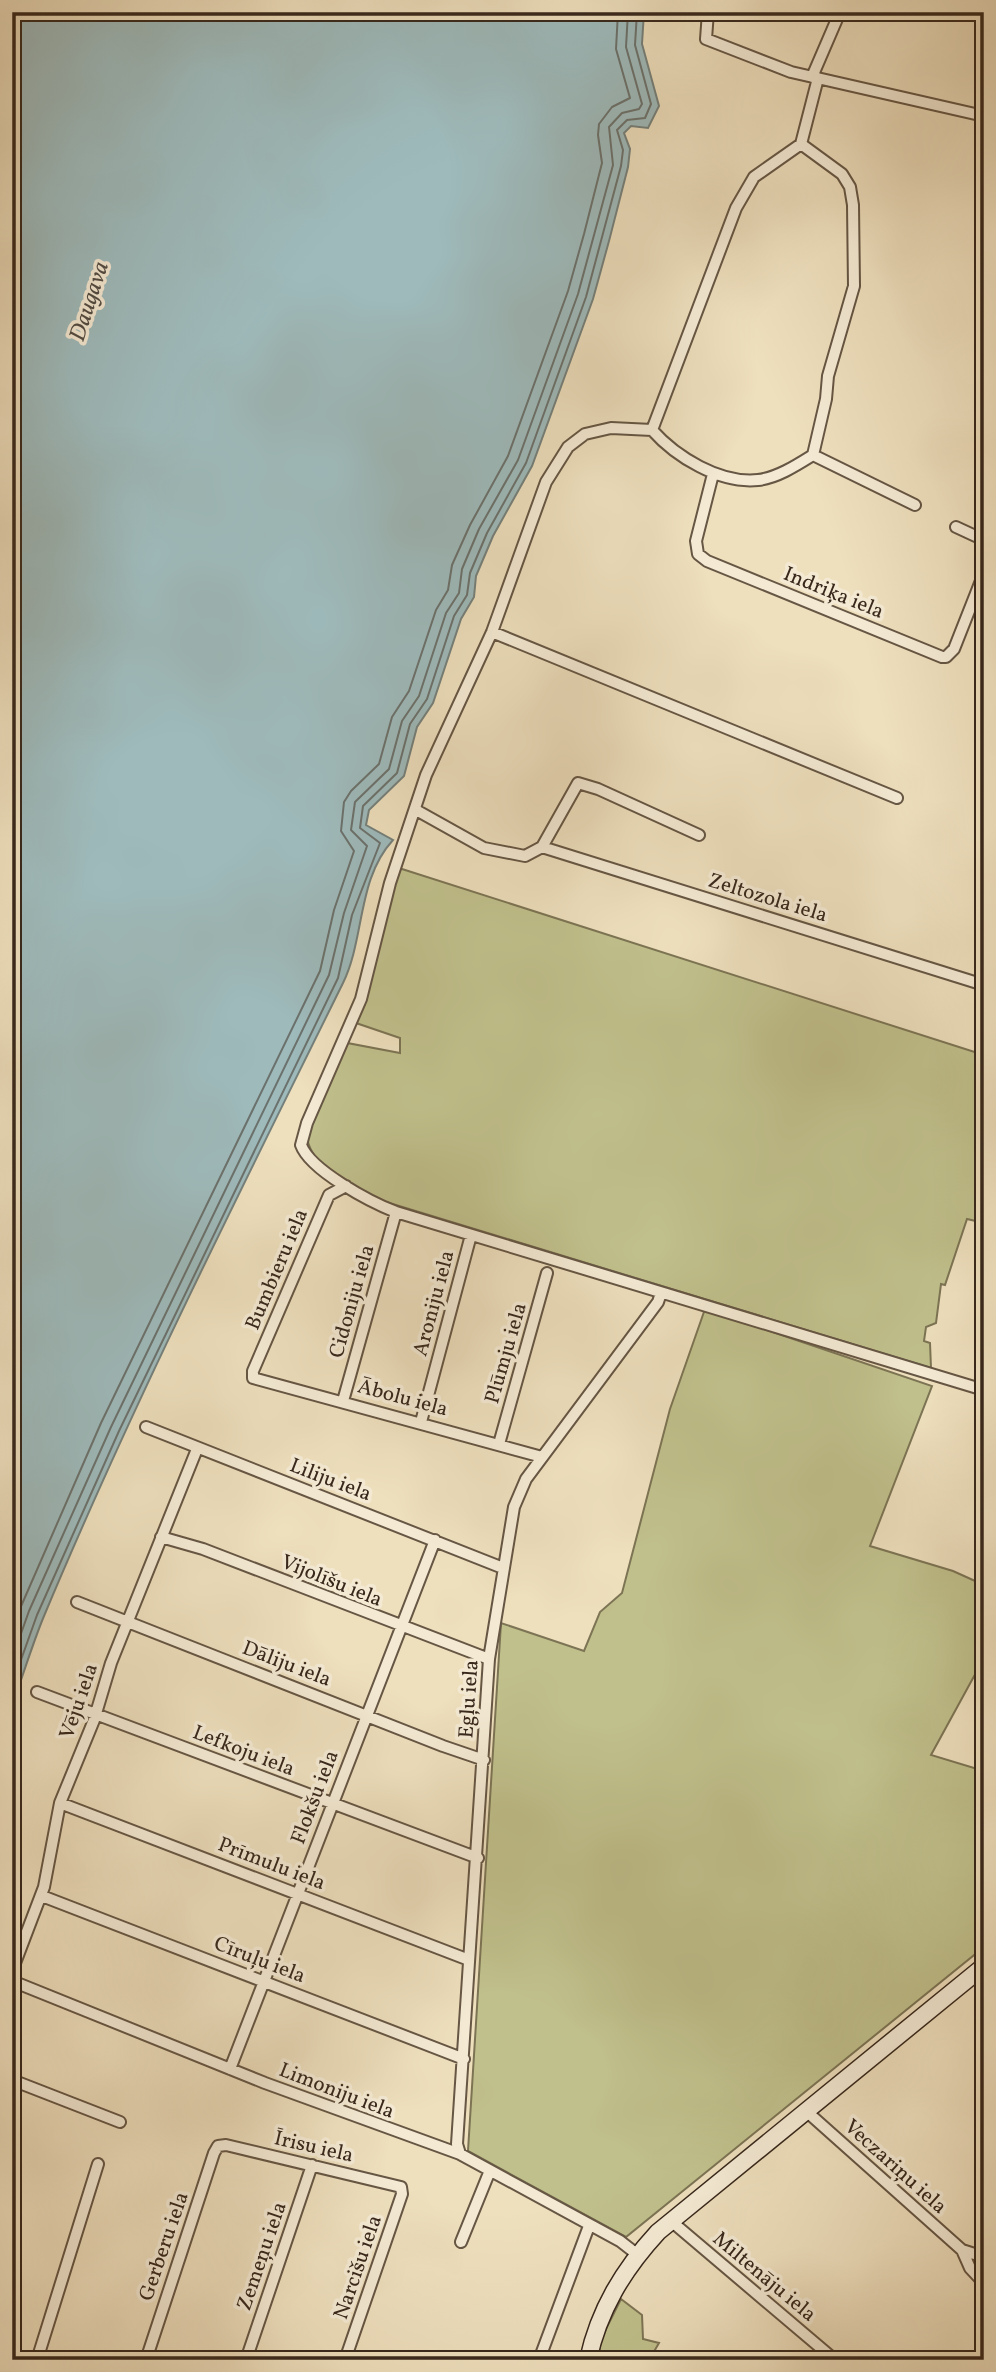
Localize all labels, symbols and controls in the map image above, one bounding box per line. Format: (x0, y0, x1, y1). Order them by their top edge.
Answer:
water label: Daugava (62, 258, 118, 346)
street label: Indriķa iela (779, 560, 888, 627)
street label: Zeltozola iela (704, 867, 831, 930)
street label: Bumbieru iela (239, 1204, 316, 1335)
street label: Cidoniju iela (322, 1241, 382, 1362)
street label: Aroniju iela (406, 1247, 462, 1359)
street label: Plūmju iela (478, 1299, 535, 1407)
street label: Ābolu iela (354, 1372, 451, 1424)
street label: Liliju iela (285, 1452, 376, 1509)
street label: Vijolīšu iela (276, 1548, 386, 1615)
street label: Dāliju iela (238, 1634, 335, 1695)
street label: Egļu iela (452, 1659, 487, 1739)
street label: Vēju iela (53, 1660, 106, 1743)
street label: Lefkoju iela (188, 1719, 299, 1784)
street label: Flokšu iela (284, 1746, 347, 1849)
street label: Prīmulu iela (213, 1831, 329, 1898)
street label: Cīruļu iela (209, 1930, 309, 1991)
street label: Limoniju iela (275, 2056, 398, 2127)
street label: Veczariņu iela (837, 2113, 953, 2221)
street label: Īrisu iela (271, 2124, 356, 2171)
street label: Gerberu iela (132, 2188, 197, 2305)
street label: Zemeņu iela (230, 2198, 295, 2315)
street label: Narcišu iela (327, 2211, 390, 2324)
street label: Miltenāju iela (706, 2225, 822, 2329)

